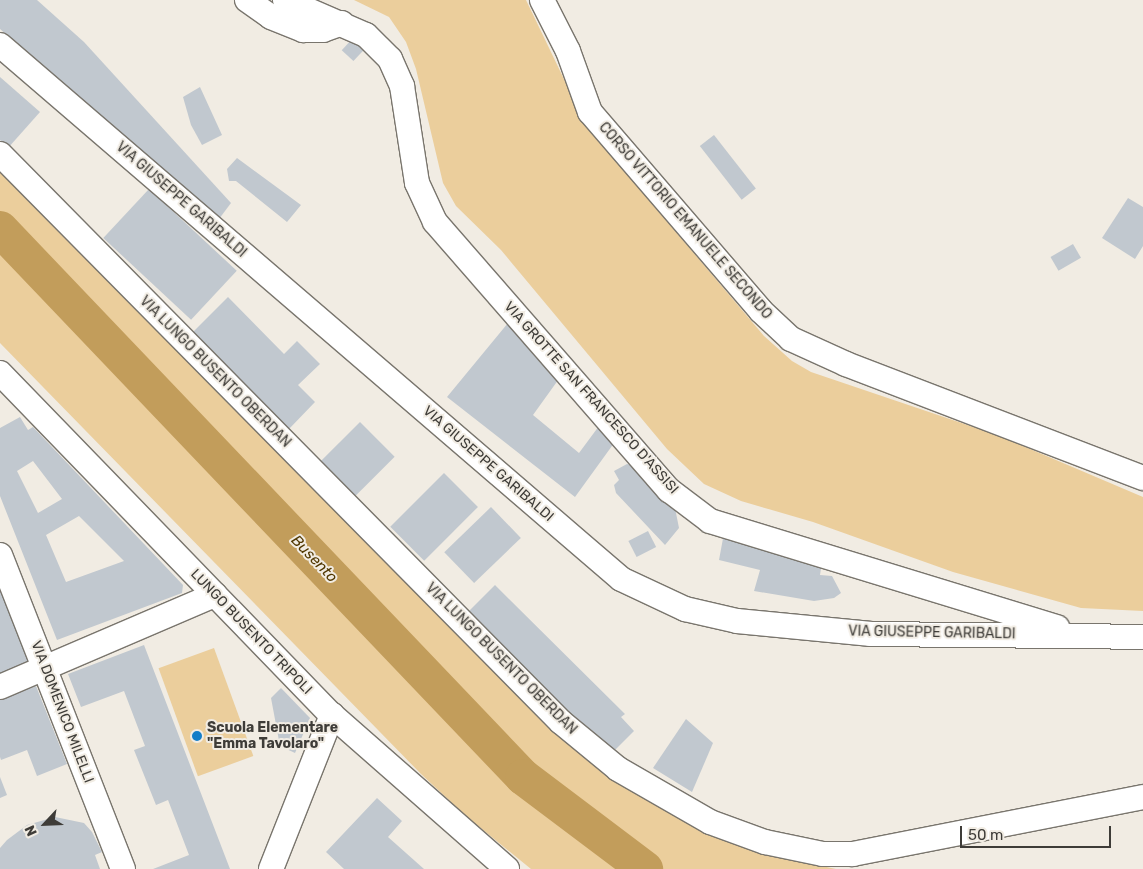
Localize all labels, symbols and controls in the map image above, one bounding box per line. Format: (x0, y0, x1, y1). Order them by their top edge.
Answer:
street label: CORSO VITTORIO EMANUELE SECONDO (595, 119, 775, 323)
street label: VIA GIUSEPPE GARIBALDI (112, 139, 250, 261)
street label: VIA LUNGO BUSENTO OBERDAN (136, 293, 294, 451)
street label: VIA GROTTE SAN FRANCESCO D'ASSISI (500, 298, 682, 498)
street label: VIA GIUSEPPE GARIBALDI (419, 403, 557, 525)
water label: Busento (287, 532, 341, 586)
street label: LUNGO BUSENTO TRIPOLI (187, 566, 315, 698)
street label: VIA LUNGO BUSENTO OBERDAN (422, 580, 580, 738)
street label: VIA GIUSEPPE GARIBALDI (848, 623, 1016, 643)
street label: VIA DOMENICO MILELLI (27, 638, 97, 786)
place label: Scuola Elementare "Emma Tavolaro" (207, 720, 338, 752)
marker: Scuola Elementare "Emma Tavolaro" (191, 730, 203, 742)
north arrow (20, 799, 70, 849)
scale bar (963, 816, 1114, 848)
text: N (21, 822, 41, 839)
text: 50 m (968, 826, 1003, 844)

